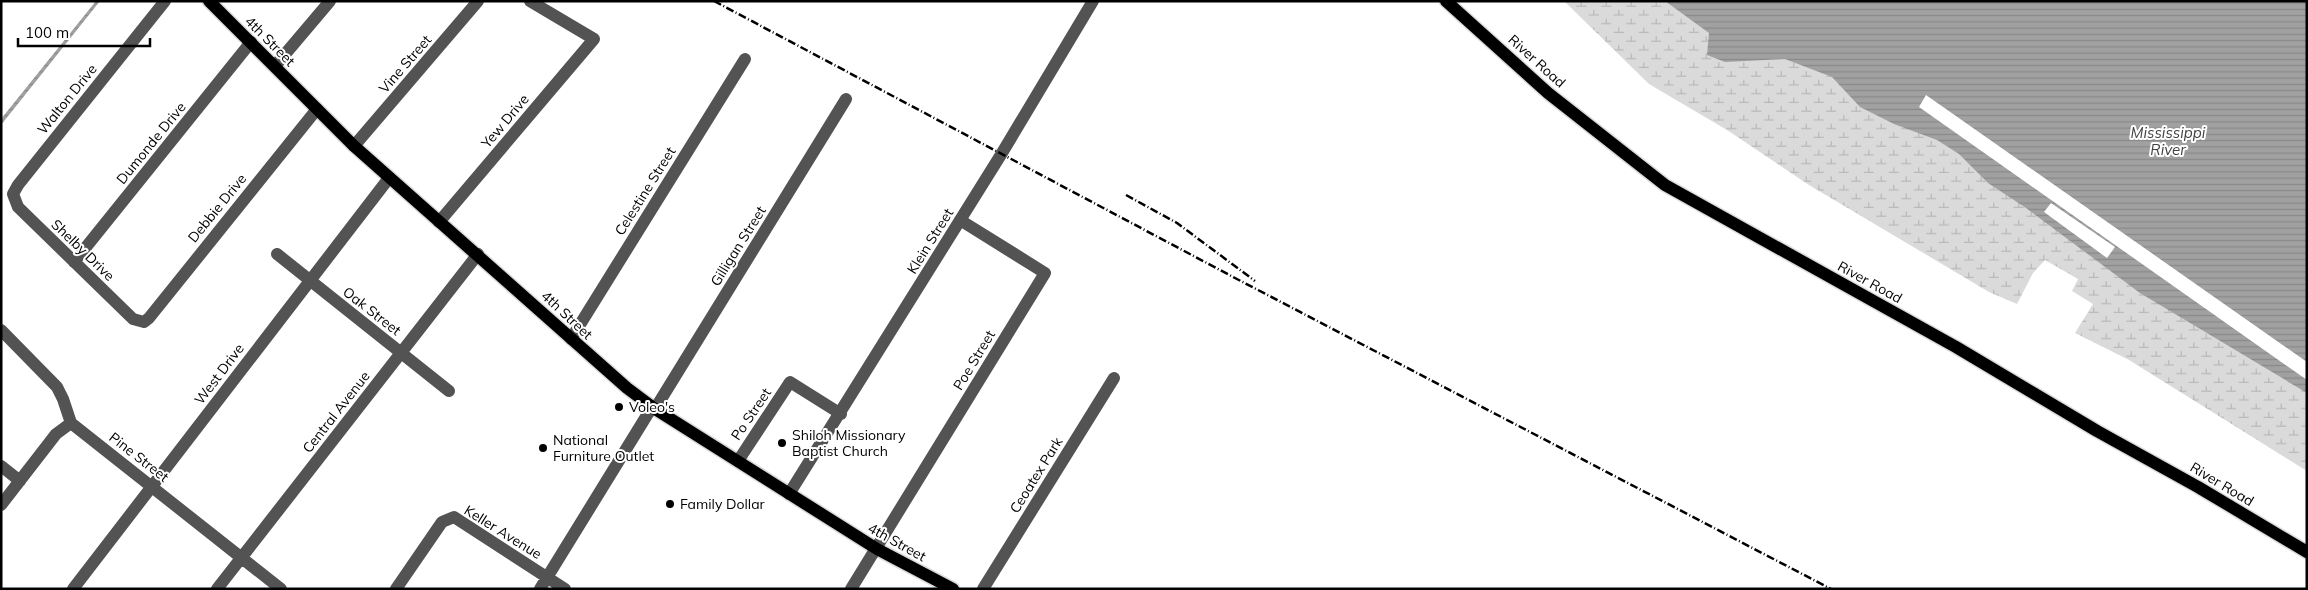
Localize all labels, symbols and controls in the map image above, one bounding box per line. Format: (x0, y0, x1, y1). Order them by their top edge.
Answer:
street label: 4th Street (241, 12, 299, 70)
scale bar (18, 15, 150, 47)
text: 100 m (25, 23, 69, 42)
street label: Vine Street (375, 31, 435, 97)
street label: River Road (1505, 31, 1569, 91)
street label: Walton Drive (33, 60, 101, 138)
street label: Yew Drive (477, 90, 533, 152)
street label: Dumonde Drive (112, 98, 190, 188)
water label: Mississippi River (2131, 123, 2206, 159)
street label: Celestine Street (611, 143, 679, 239)
street label: Debbie Drive (184, 170, 250, 246)
street label: Gilligan Street (706, 203, 770, 289)
street label: Klein Street (903, 205, 957, 277)
street label: Shelby Drive (48, 215, 118, 285)
street label: River Road (1835, 257, 1905, 307)
street label: Oak Street (339, 283, 405, 339)
street label: 4th Street (538, 287, 597, 343)
street label: Poe Street (949, 327, 999, 393)
street label: West Drive (190, 340, 248, 408)
street label: Central Avenue (298, 367, 374, 457)
street label: Po Street (727, 384, 775, 444)
place label: Voleo's (629, 398, 675, 416)
marker: Voleo's (613, 401, 625, 413)
place label: Shiloh Missionary Baptist Church (792, 426, 906, 460)
street label: Pine Street (106, 428, 172, 486)
place label: National Furniture Outlet (553, 431, 654, 465)
street label: Ceoatex Park (1006, 433, 1067, 516)
marker: Shiloh Missionary Baptist Church (776, 437, 788, 449)
marker: National Furniture Outlet (537, 442, 549, 454)
street label: River Road (2187, 458, 2257, 510)
place label: Family Dollar (680, 495, 766, 513)
marker: Family Dollar (664, 498, 676, 510)
street label: Keller Avenue (461, 501, 545, 563)
street label: 4th Street (865, 519, 929, 565)

